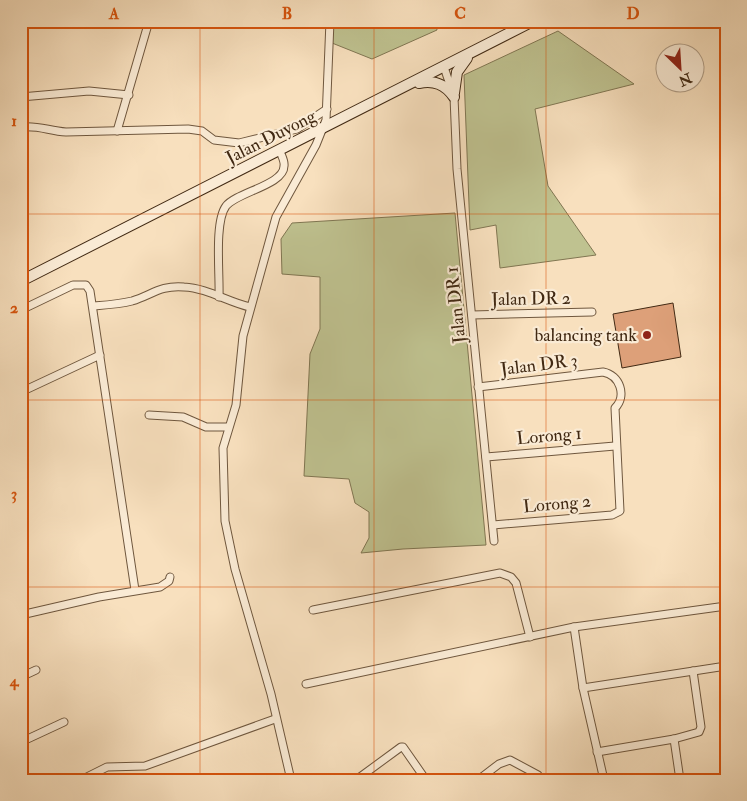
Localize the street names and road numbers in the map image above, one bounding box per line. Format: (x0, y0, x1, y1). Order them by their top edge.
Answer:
street label: Jalan Duyong (221, 104, 321, 170)
street label: Jalan DR 1 (441, 266, 472, 345)
street label: Jalan DR 2 (490, 287, 571, 311)
street label: Jalan DR 3 (498, 349, 579, 381)
street label: Lorong 1 (515, 422, 583, 450)
street label: Lorong 2 (522, 490, 592, 518)

